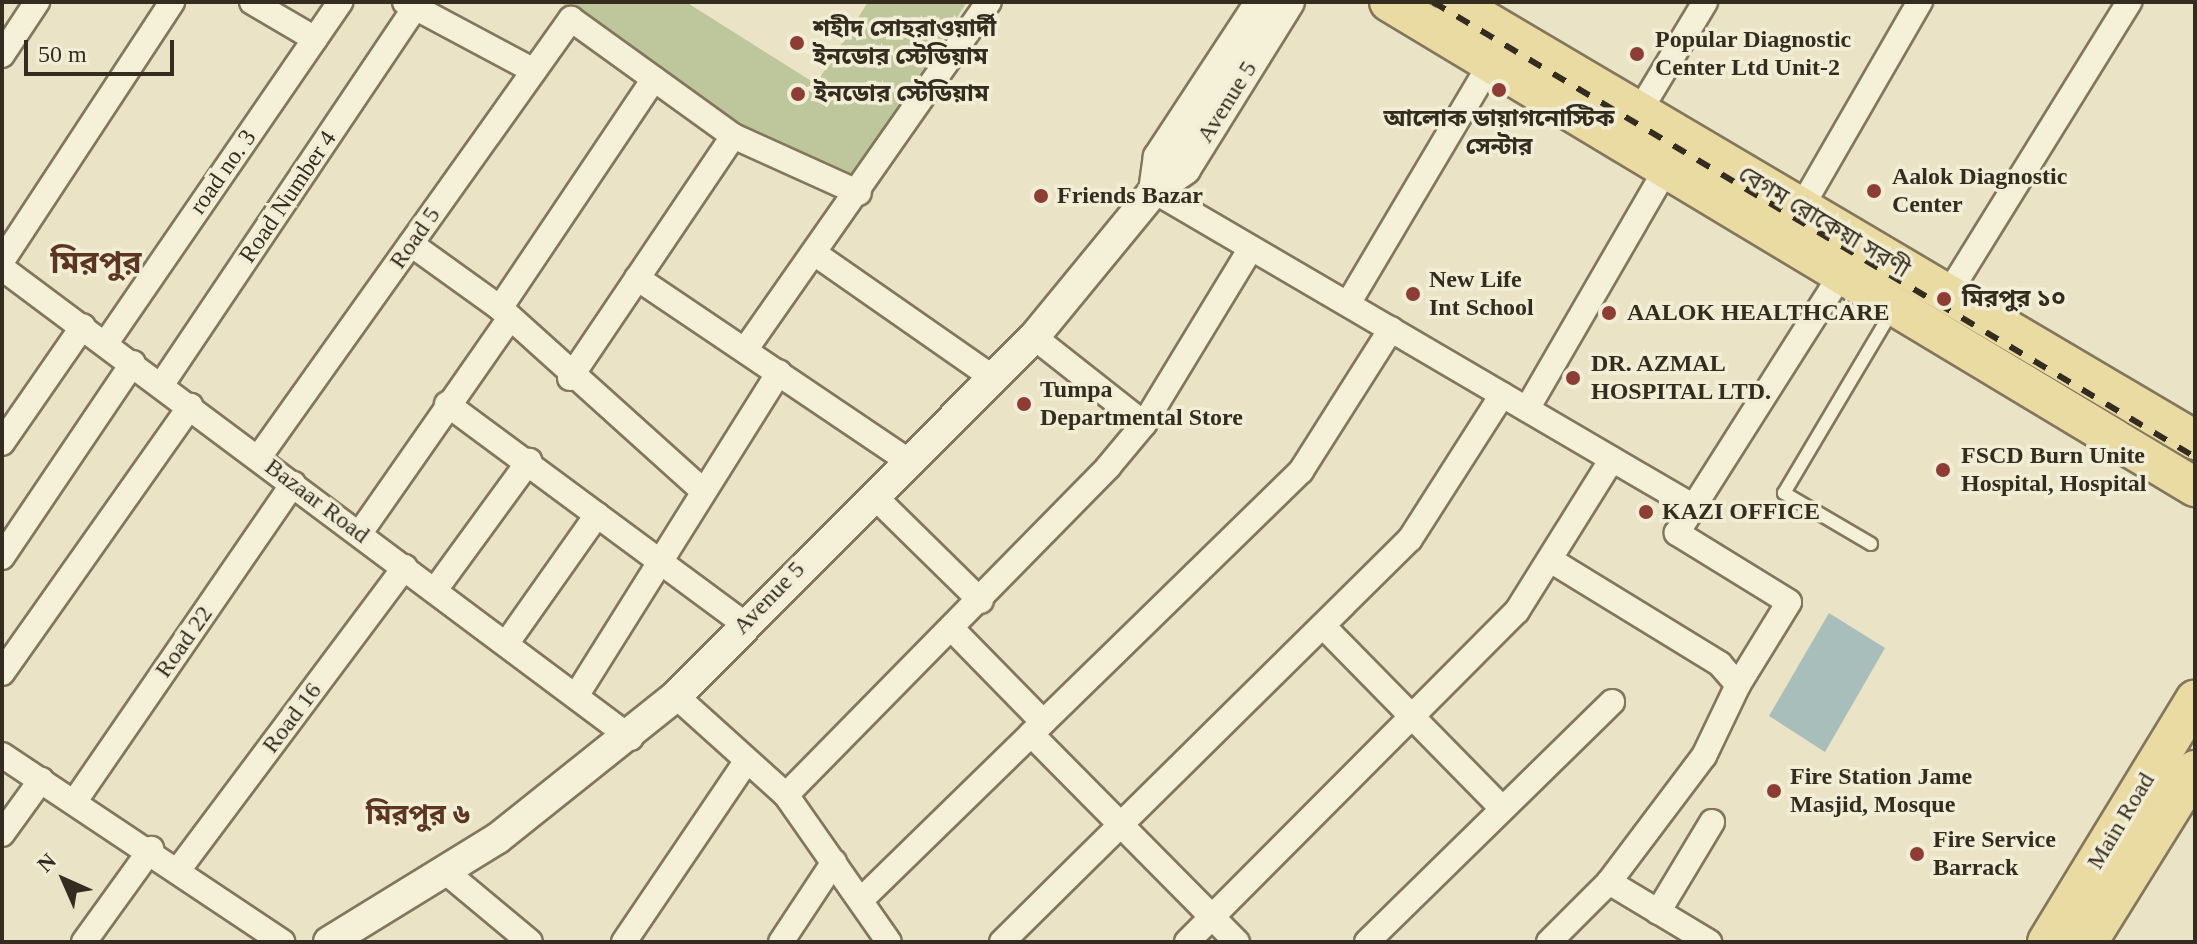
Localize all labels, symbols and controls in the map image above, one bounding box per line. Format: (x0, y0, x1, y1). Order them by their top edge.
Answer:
place label: শহীদ সোহরাওয়ার্দী ইনডোর স্টেডিয়াম (813, 15, 996, 71)
scale bar (28, 24, 178, 74)
place label: Popular Diagnostic Center Ltd Unit-2 (1655, 26, 1852, 82)
marker: শহীদ সোহরাওয়ার্দী ইনডোর স্টেডিয়াম (788, 34, 806, 52)
text: 50 m (38, 41, 87, 67)
marker: Popular Diagnostic Center Ltd Unit-2 (1626, 43, 1648, 65)
street label: Avenue 5 (1191, 56, 1263, 148)
marker: আলোক ডায়াগনোস্টিক সেন্টার (1488, 79, 1510, 101)
place label: ইনডোর স্টেডিয়াম (814, 80, 989, 108)
marker: ইনডোর স্টেডিয়াম (789, 85, 807, 103)
place label: আলোক ডায়াগনোস্টিক সেন্টার (1384, 105, 1614, 161)
street label: road no. 3 (183, 124, 263, 220)
street label: Road Number 4 (233, 125, 343, 269)
street label: বেগম রোকেয়া সরণী (1733, 160, 1915, 284)
place label: Aalok Diagnostic Center (1892, 163, 2067, 219)
marker: Aalok Diagnostic Center (1863, 180, 1885, 202)
place label: Friends Bazar (1057, 182, 1203, 210)
marker: Friends Bazar (1032, 187, 1050, 205)
street label: Road 5 (384, 202, 446, 274)
district label: মিরপুর (50, 243, 142, 281)
place label: New Life Int School (1429, 266, 1534, 322)
marker: New Life Int School (1404, 285, 1422, 303)
place label: মিরপুর ১০ (1962, 285, 2066, 313)
marker: মিরপুর ১০ (1933, 288, 1955, 310)
place label: AALOK HEALTHCARE (1627, 299, 1890, 327)
marker: AALOK HEALTHCARE (1598, 302, 1620, 324)
place label: DR. AZMAL HOSPITAL LTD. (1591, 350, 1772, 406)
marker: DR. AZMAL HOSPITAL LTD. (1562, 367, 1584, 389)
place label: Tumpa Departmental Store (1040, 376, 1243, 432)
marker: Tumpa Departmental Store (1015, 395, 1033, 413)
place label: FSCD Burn Unite Hospital, Hospital (1961, 442, 2146, 498)
street label: Bazaar Road (259, 452, 375, 550)
marker: FSCD Burn Unite Hospital, Hospital (1932, 459, 1954, 481)
place label: KAZI OFFICE (1662, 498, 1820, 526)
marker: KAZI OFFICE (1637, 503, 1655, 521)
street label: Avenue 5 (727, 555, 811, 641)
street label: Road 22 (149, 601, 219, 683)
street label: Road 16 (256, 677, 328, 759)
place label: Fire Station Jame Masjid, Mosque (1790, 763, 1972, 819)
street label: Main Road (2081, 768, 2161, 874)
marker: Fire Station Jame Masjid, Mosque (1765, 782, 1783, 800)
district label: মিরপুর ৬ (366, 798, 470, 832)
place label: Fire Service Barrack (1933, 826, 2056, 882)
north arrow (24, 840, 104, 920)
marker: Fire Service Barrack (1908, 845, 1926, 863)
text: N (32, 848, 61, 877)

